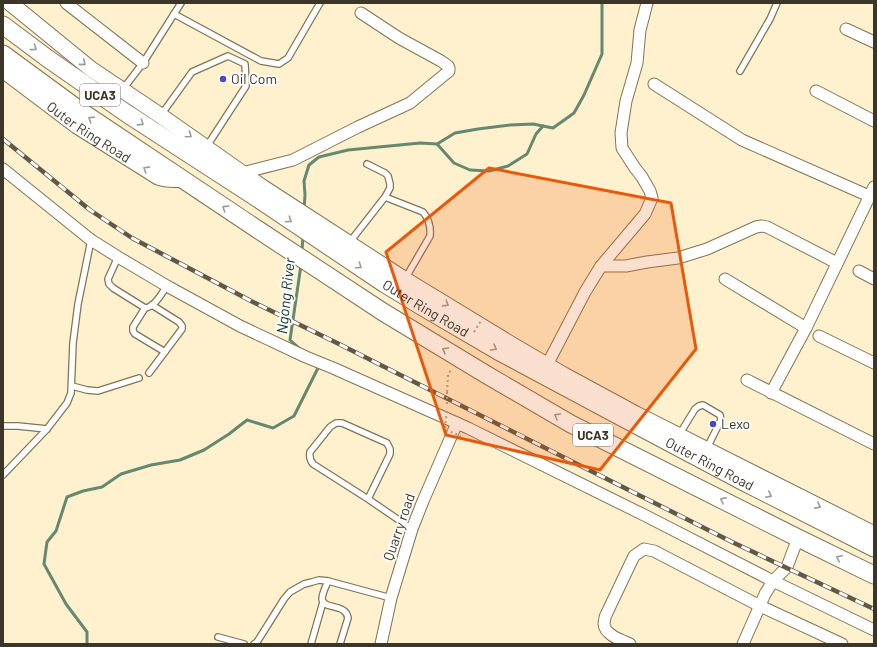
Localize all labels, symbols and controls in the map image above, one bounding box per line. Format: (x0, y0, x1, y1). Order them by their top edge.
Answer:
one-way arrow (30, 43, 37, 50)
one-way arrow (79, 58, 86, 65)
place label: Oil Com (231, 70, 277, 87)
marker: Oil Com (218, 74, 228, 84)
road number: UCA3 (80, 84, 120, 106)
street label: Outer Ring Road (44, 97, 134, 166)
one-way arrow (89, 117, 96, 124)
one-way arrow (137, 118, 144, 126)
one-way arrow (185, 130, 192, 138)
one-way arrow (143, 167, 150, 174)
one-way arrow (222, 205, 229, 213)
one-way arrow (285, 215, 292, 223)
water label: Ngong River (272, 256, 298, 335)
one-way arrow (355, 262, 362, 269)
street label: Outer Ring Road (380, 276, 472, 340)
one-way arrow (442, 300, 449, 307)
one-way arrow (490, 344, 497, 351)
one-way arrow (442, 347, 449, 354)
one-way arrow (554, 413, 561, 420)
place label: Lexo (721, 415, 750, 432)
marker: Lexo (708, 419, 718, 429)
road number: UCA3 (573, 424, 613, 446)
street label: Outer Ring Road (663, 433, 757, 494)
one-way arrow (765, 490, 773, 498)
street label: Quarry road (379, 491, 418, 563)
one-way arrow (719, 498, 727, 505)
one-way arrow (814, 501, 822, 509)
one-way arrow (836, 555, 843, 563)

